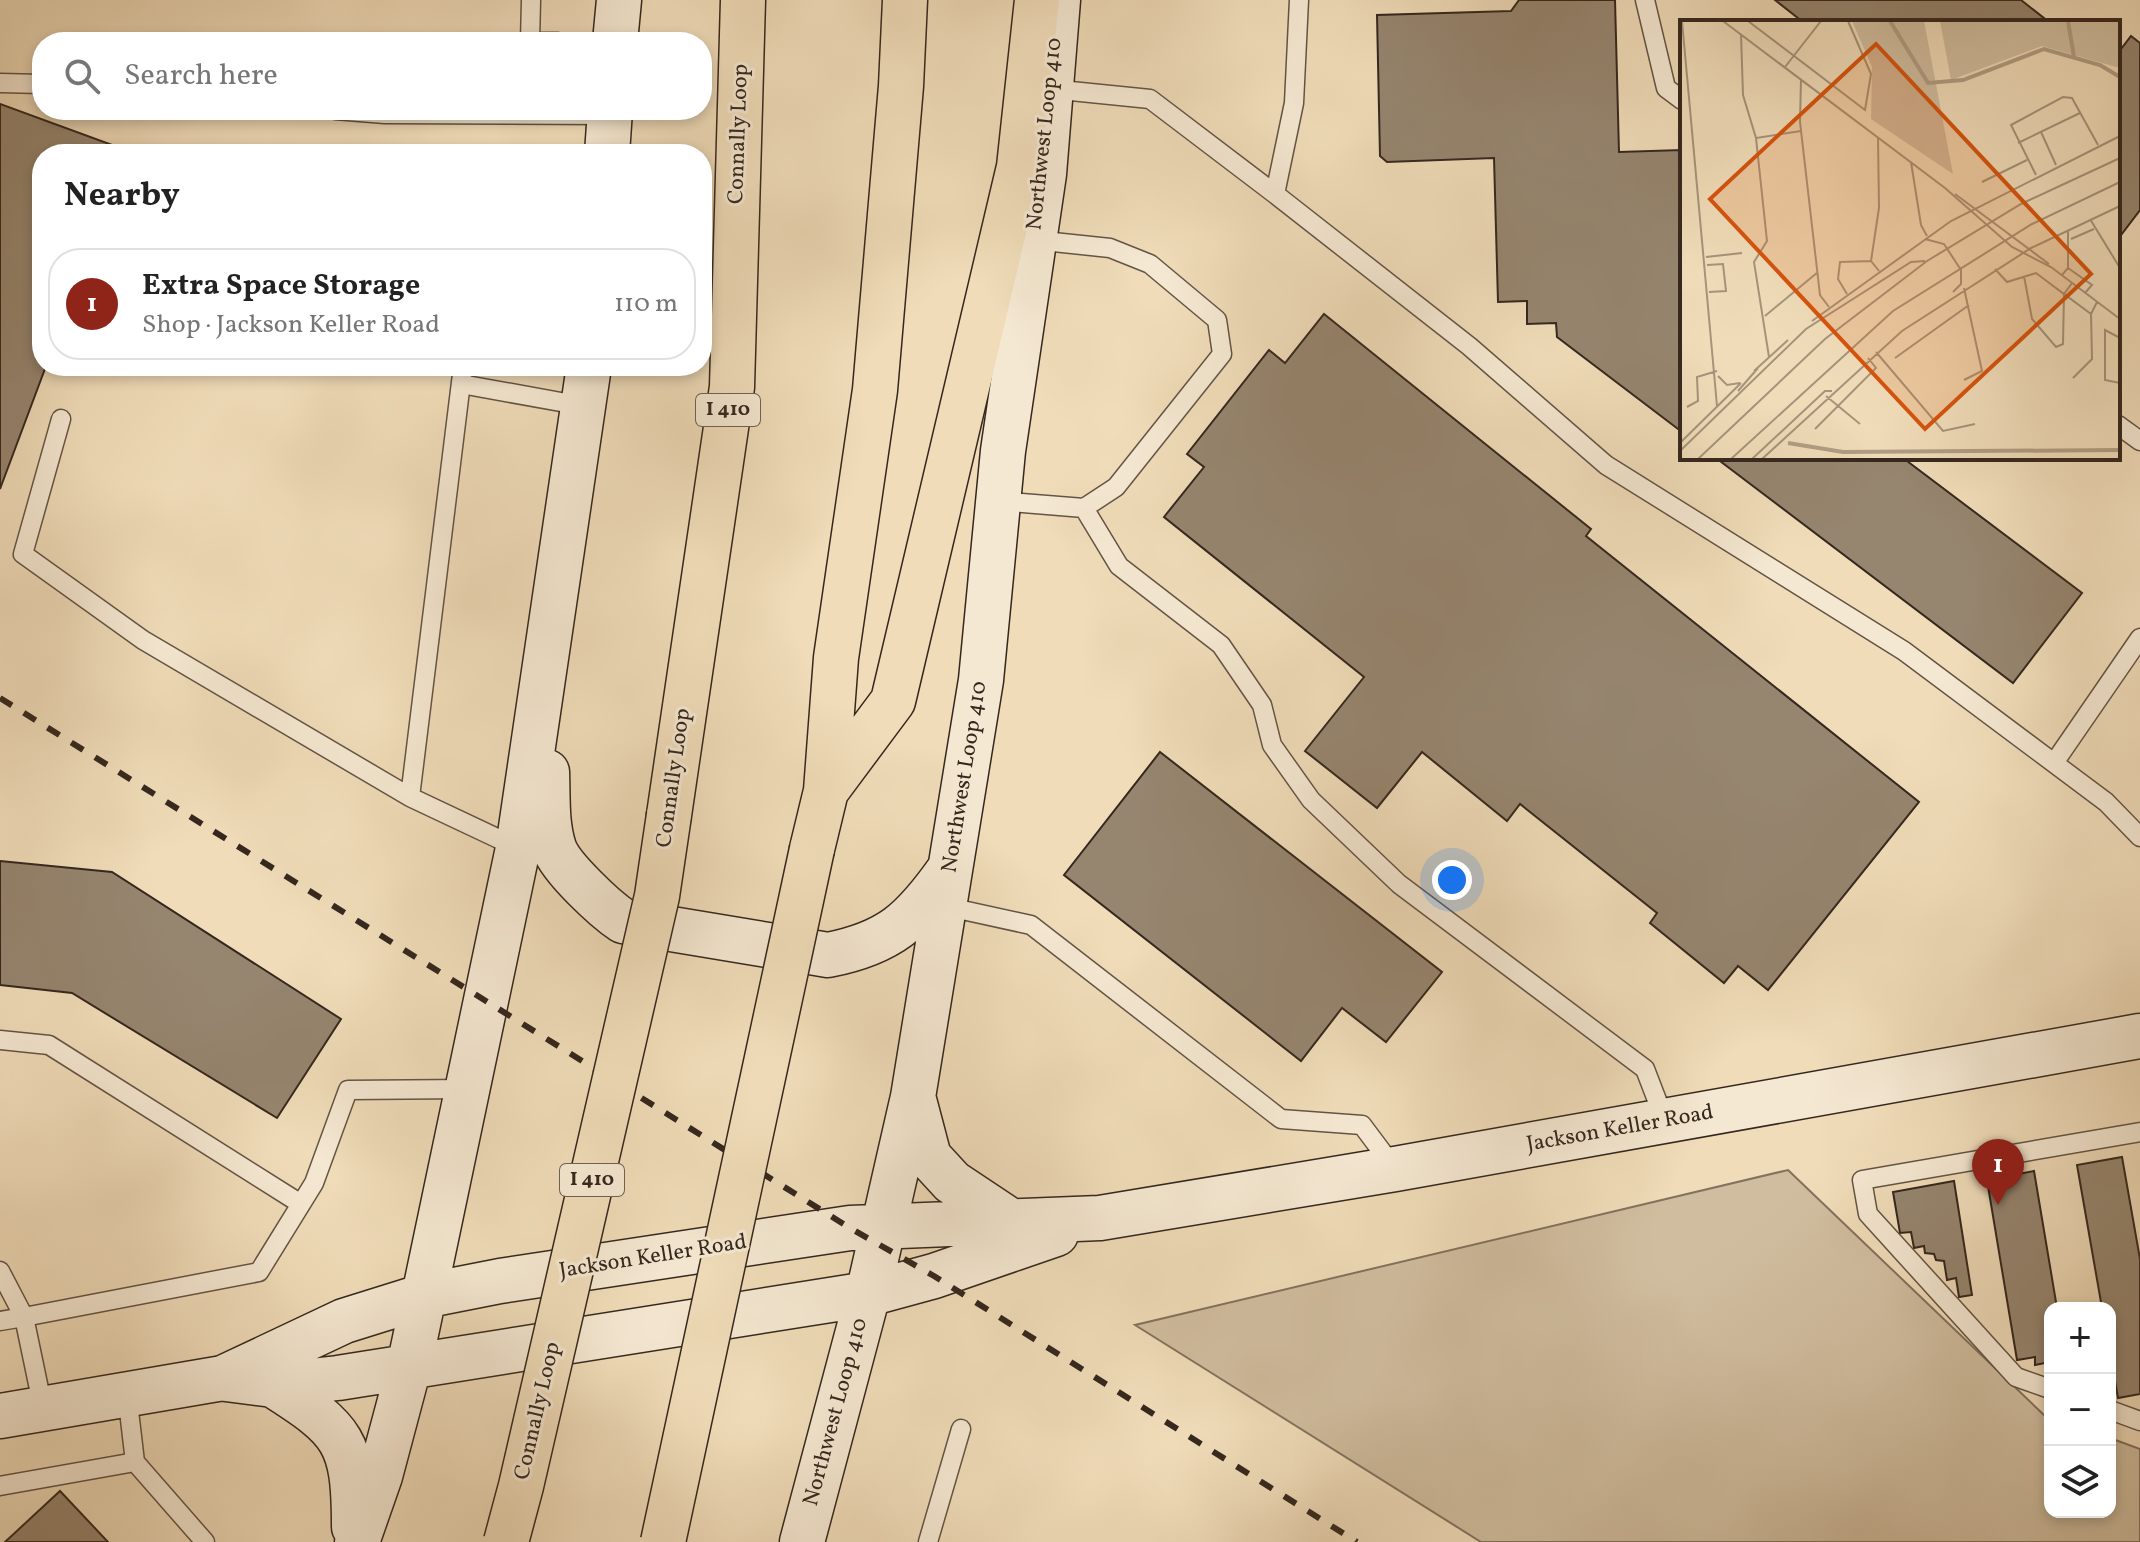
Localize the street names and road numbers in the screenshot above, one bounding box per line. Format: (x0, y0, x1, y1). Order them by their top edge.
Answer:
street label: Northwest Loop 410 (1019, 36, 1071, 232)
street label: Connally Loop (721, 63, 757, 205)
road number: I 410 (696, 394, 760, 426)
street label: Northwest Loop 410 (935, 679, 995, 875)
street label: Connally Loop (649, 706, 699, 850)
street label: Jackson Keller Road (1524, 1097, 1716, 1161)
road number: I 410 (560, 1164, 624, 1196)
street label: Jackson Keller Road (557, 1227, 749, 1287)
street label: Northwest Loop 410 (796, 1314, 876, 1510)
street label: Connally Loop (507, 1339, 569, 1483)

